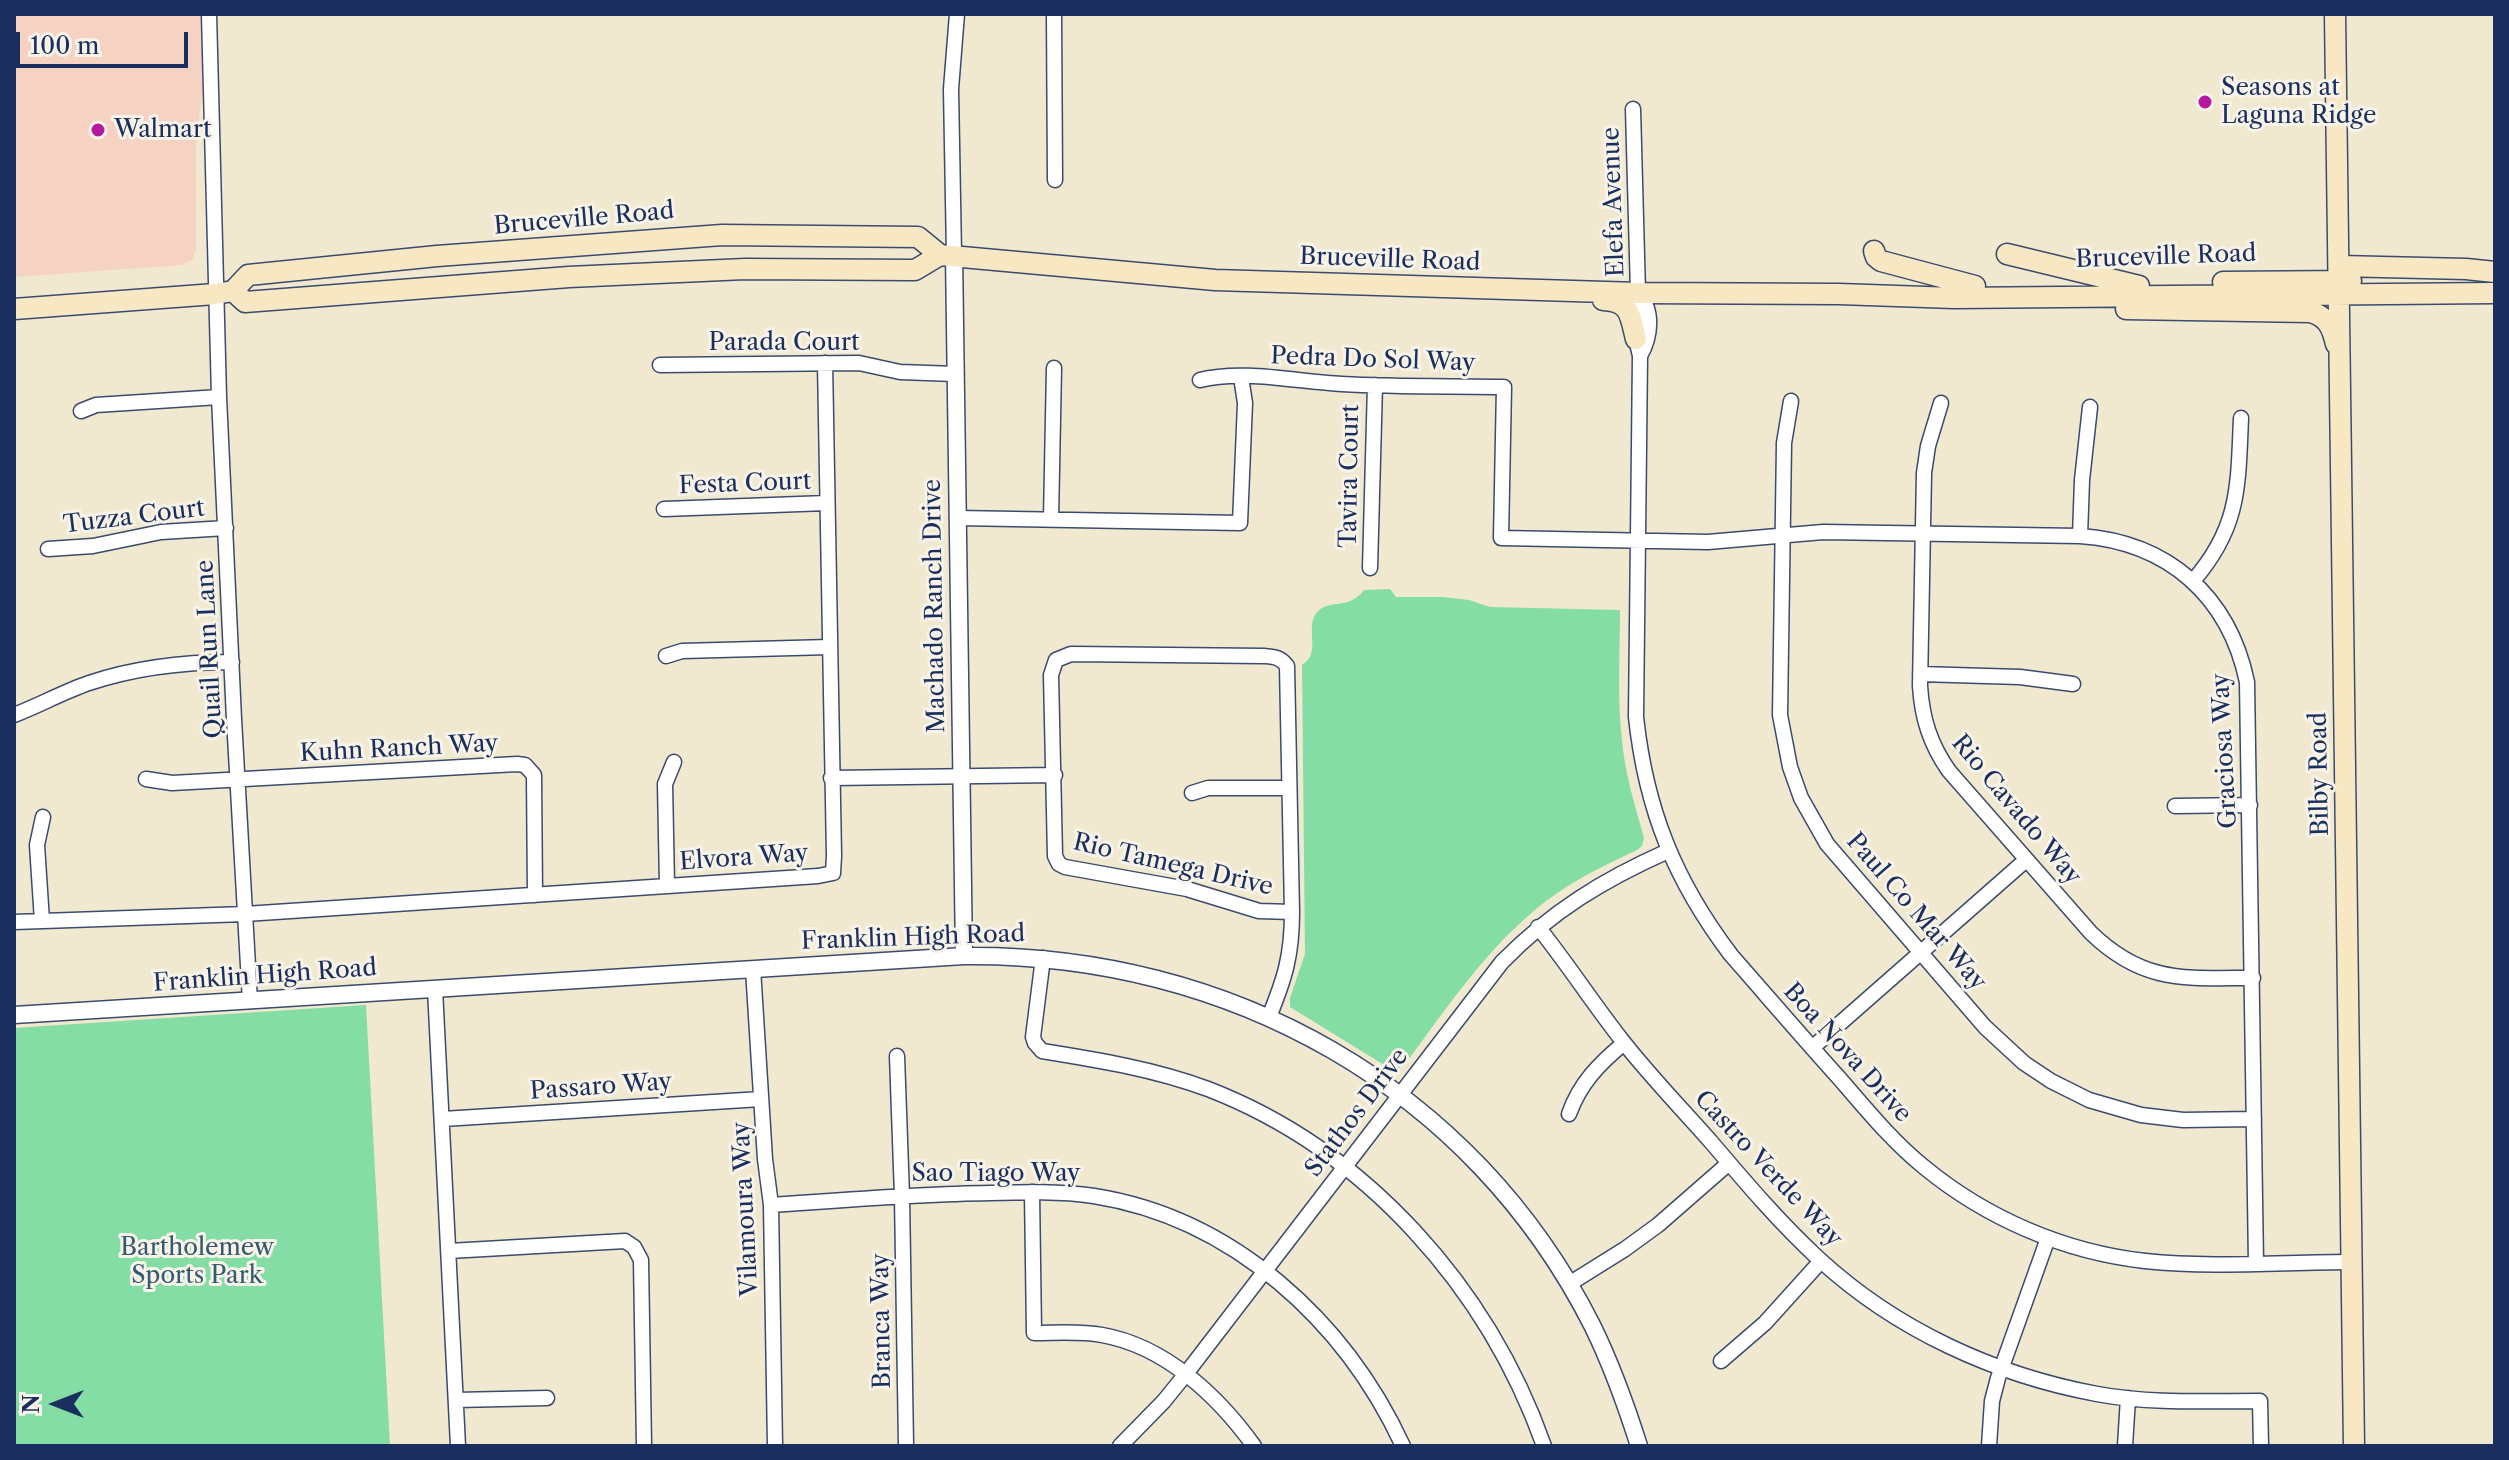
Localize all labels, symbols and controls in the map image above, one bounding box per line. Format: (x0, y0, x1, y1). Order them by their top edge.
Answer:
scale bar (20, 16, 192, 66)
text: 100 m (30, 31, 99, 60)
place label: Seasons at Laguna Ridge (2221, 74, 2376, 130)
marker: Seasons at Laguna Ridge (2196, 93, 2214, 111)
place label: Walmart (114, 116, 212, 144)
marker: Walmart (89, 121, 107, 139)
street label: Elefa Avenue (1597, 127, 1631, 277)
street label: Bruceville Road (493, 197, 675, 241)
street label: Bruceville Road (2075, 239, 2257, 275)
street label: Bruceville Road (1299, 242, 1481, 278)
street label: Parada Court (708, 329, 860, 357)
street label: Pedra Do Sol Way (1270, 342, 1476, 378)
street label: Tavira Court (1334, 404, 1366, 548)
street label: Festa Court (678, 467, 812, 501)
street label: Machado Ranch Drive (918, 479, 952, 733)
street label: Tuzza Court (62, 494, 206, 540)
street label: Quail Run Lane (191, 559, 229, 739)
street label: Graciosa Way (2207, 673, 2243, 829)
street label: Bilby Road (2305, 712, 2335, 836)
street label: Kuhn Ranch Way (299, 729, 499, 769)
street label: Rio Cavado Way (1945, 729, 2087, 891)
street label: Rio Tamega Drive (1070, 828, 1276, 902)
street label: Paul Co Mar Way (1840, 828, 1992, 996)
street label: Elvora Way (679, 839, 809, 877)
street label: Franklin High Road (800, 920, 1026, 956)
street label: Franklin High Road (152, 954, 378, 998)
street label: Boa Nova Drive (1777, 977, 1917, 1129)
street label: Stathos Drive (1299, 1043, 1415, 1183)
street label: Passaro Way (529, 1068, 673, 1106)
street label: Castro Verde Way (1688, 1085, 1848, 1253)
street label: Vilamoura Way (727, 1121, 765, 1297)
street label: Sao Tiago Way (912, 1160, 1080, 1188)
park label: Bartholemew Sports Park (120, 1234, 274, 1290)
street label: Branca Way (866, 1253, 898, 1389)
north arrow (16, 1364, 96, 1444)
text: N (18, 1394, 45, 1414)

